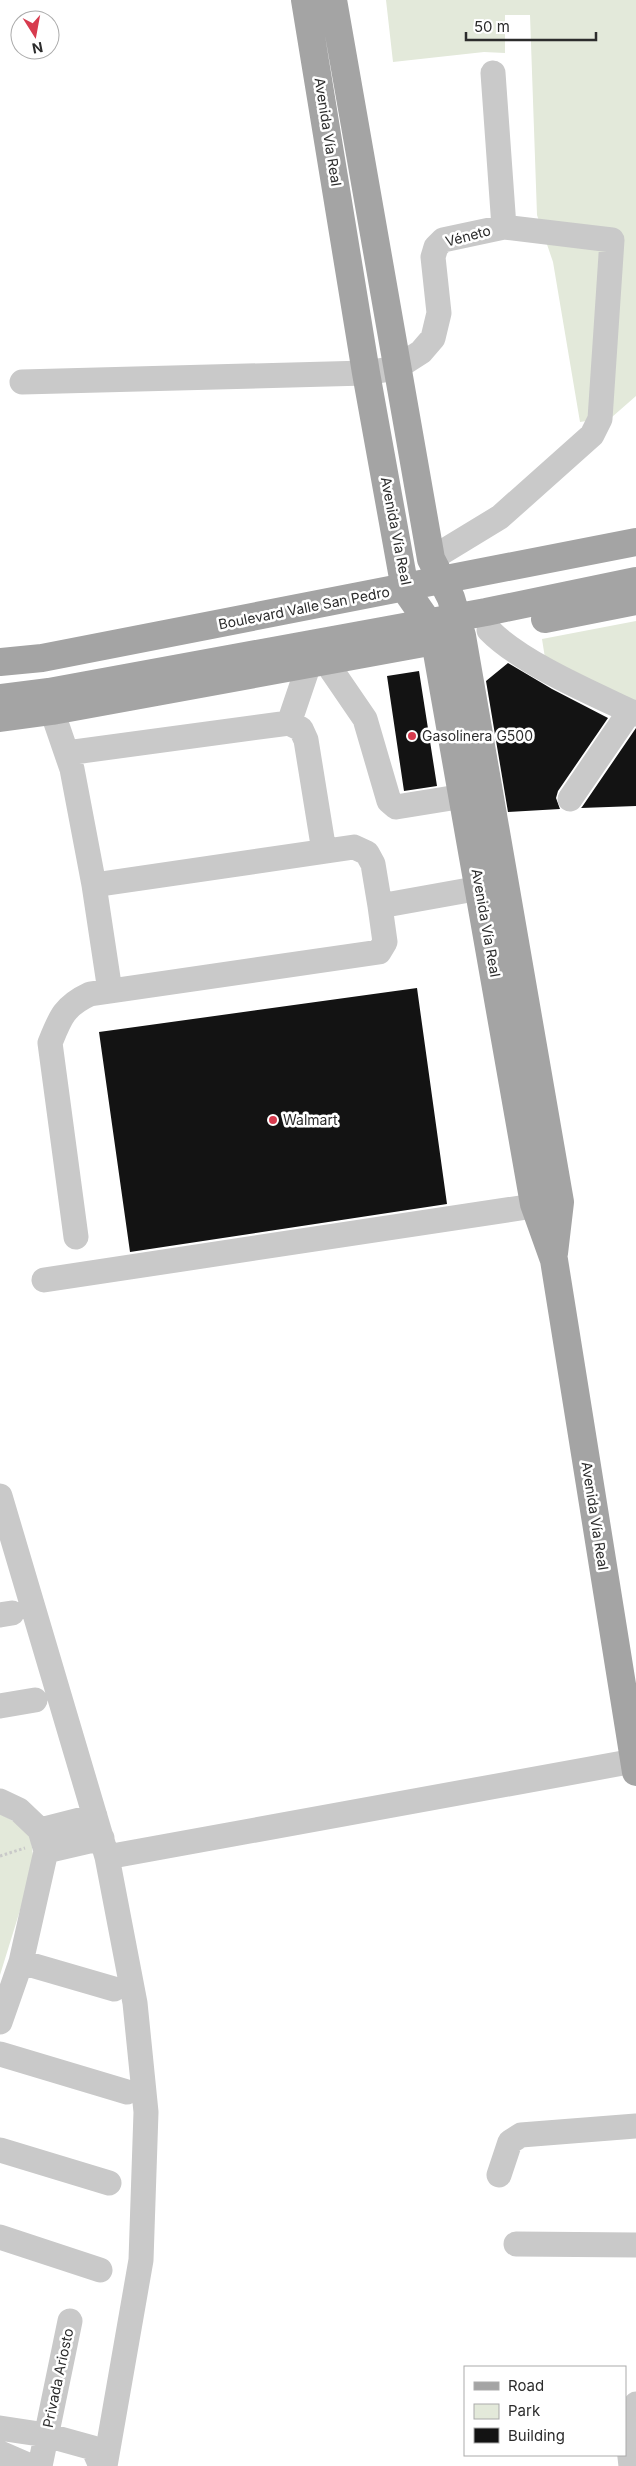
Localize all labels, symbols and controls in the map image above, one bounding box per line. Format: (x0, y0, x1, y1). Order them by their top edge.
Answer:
north arrow (10, 10, 60, 60)
scale bar (466, 10, 596, 42)
text: 50 m (474, 17, 510, 36)
text: N (31, 39, 44, 58)
street label: Avenida Vía Real (312, 76, 345, 187)
street label: Véneto (443, 221, 492, 250)
street label: Avenida Vía Real (378, 475, 415, 586)
street label: Boulevard Valle San Pedro (217, 583, 391, 632)
place label: Gasolinera G500 (422, 727, 533, 744)
marker: Gasolinera G500 (406, 730, 418, 742)
street label: Avenida Vía Real (469, 867, 504, 978)
place label: Walmart (283, 1111, 338, 1128)
marker: Walmart (267, 1114, 279, 1126)
street label: Avenida Vía Real (579, 1460, 612, 1571)
street label: Privada Ariosto (39, 2327, 76, 2429)
legend (464, 2366, 626, 2456)
text: Road (508, 2376, 544, 2395)
text: Park (508, 2401, 541, 2420)
text: Building (508, 2426, 565, 2445)

